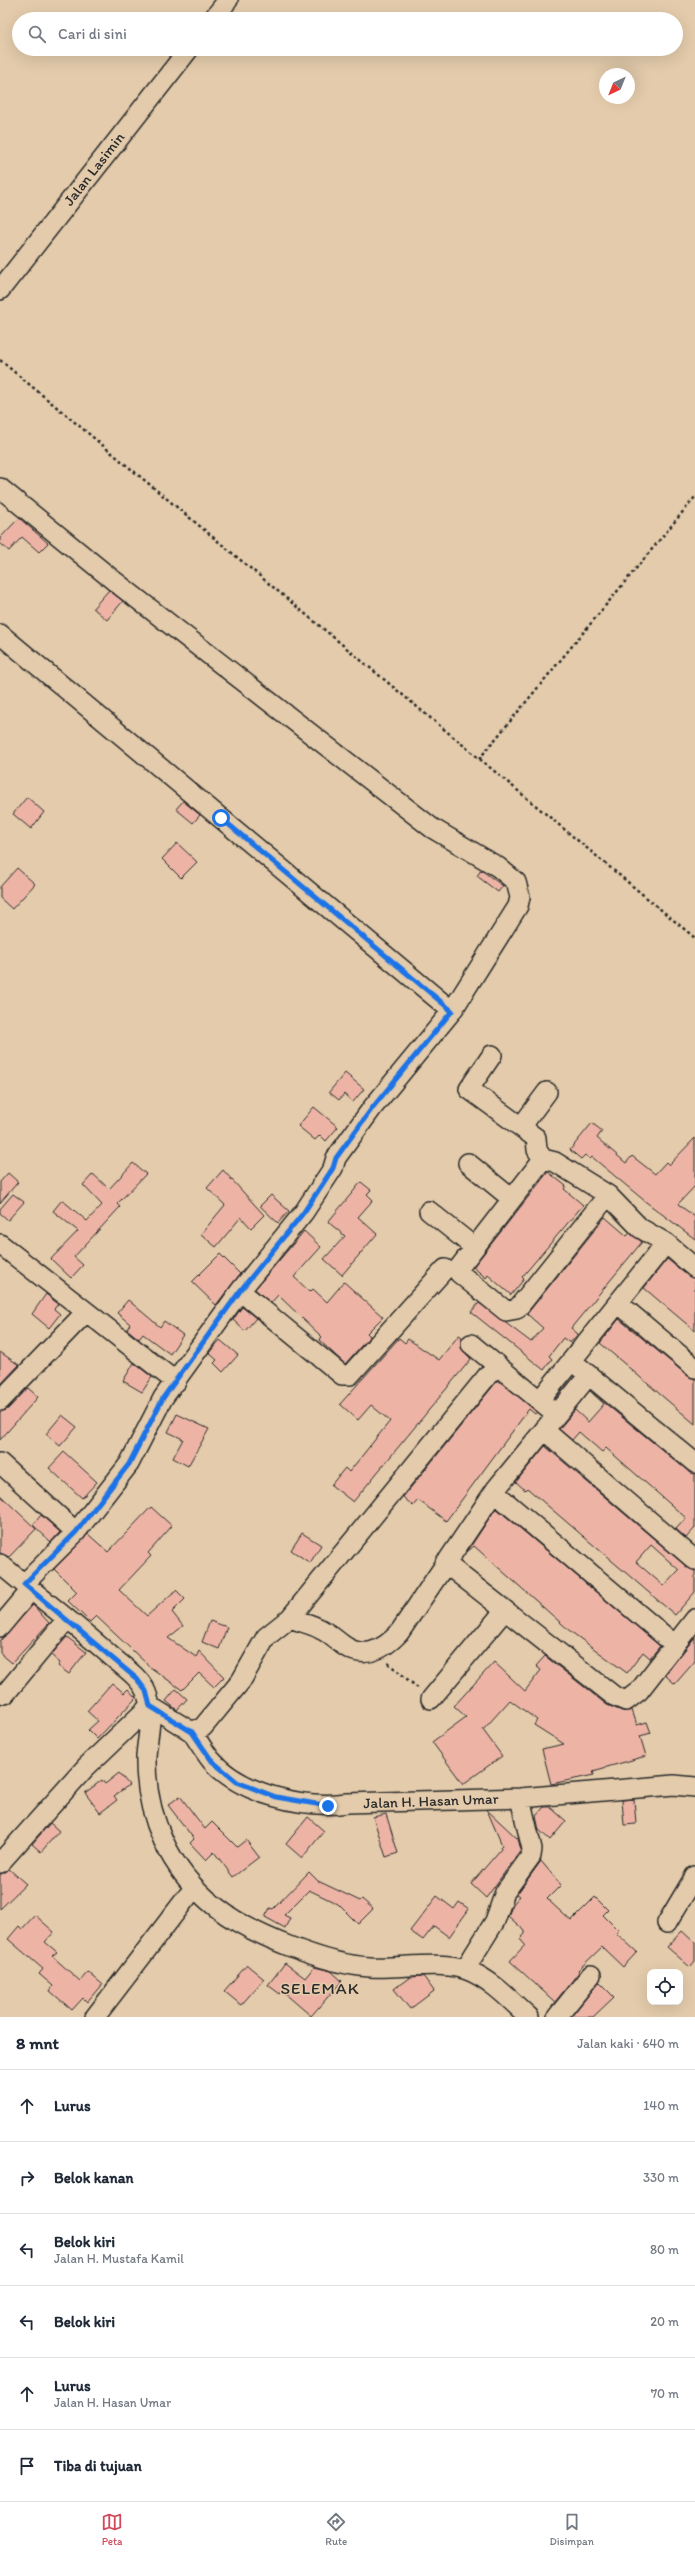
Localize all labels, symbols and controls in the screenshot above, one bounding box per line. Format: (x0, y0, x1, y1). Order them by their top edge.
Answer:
search box (12, 12, 683, 56)
icon: search (26, 23, 48, 45)
text: Cari di sini (58, 25, 127, 43)
north arrow (599, 68, 635, 104)
street label: Jalan Lasimin (60, 129, 128, 209)
route start (212, 809, 230, 827)
street label: Jalan H. Hasan Umar (363, 1790, 499, 1812)
route end (319, 1797, 337, 1815)
map controls (647, 1969, 683, 2005)
button: locate (647, 1969, 683, 2005)
district label: SELEMAK (280, 1978, 360, 1998)
text: 8 mnt (16, 2033, 59, 2053)
text: Jalan kaki · 640 m (577, 2036, 679, 2051)
icon: ahead (16, 2095, 38, 2117)
text: Lurus (54, 2097, 91, 2115)
text: 140 m (643, 2098, 679, 2113)
icon: right (16, 2167, 38, 2189)
text: Belok kanan (54, 2169, 134, 2187)
text: 330 m (643, 2170, 679, 2185)
text: Belok kiri (54, 2233, 115, 2251)
icon: left (16, 2239, 38, 2261)
text: 80 m (650, 2242, 679, 2257)
text: Jalan H. Mustafa Kamil (54, 2251, 184, 2266)
icon: left (16, 2311, 38, 2333)
text: Belok kiri (54, 2313, 115, 2331)
text: 20 m (650, 2314, 679, 2329)
text: Lurus (54, 2377, 91, 2395)
icon: ahead (16, 2383, 38, 2405)
text: 70 m (651, 2386, 679, 2401)
text: Jalan H. Hasan Umar (54, 2395, 171, 2410)
icon: arrive (16, 2455, 38, 2477)
text: Tiba di tujuan (54, 2457, 142, 2475)
tab: Peta (101, 2511, 123, 2548)
tab: Rute (325, 2511, 347, 2548)
tab: Disimpan (549, 2511, 594, 2548)

